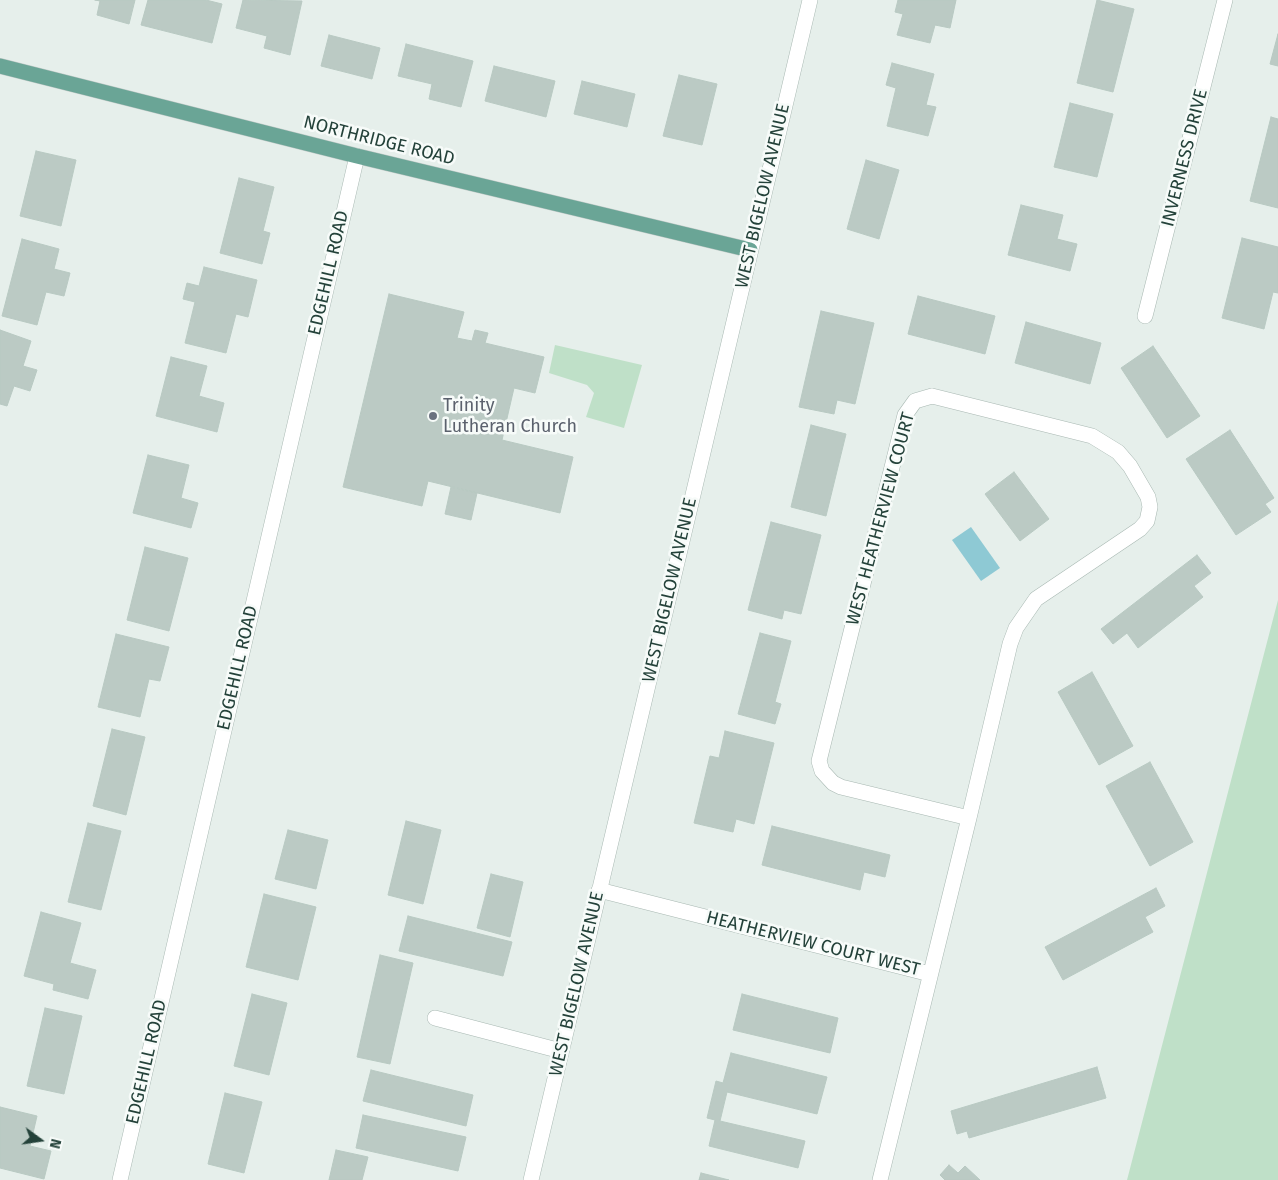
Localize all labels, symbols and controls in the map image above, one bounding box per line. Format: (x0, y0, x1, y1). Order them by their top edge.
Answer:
street label: INVERNESS DRIVE (1157, 87, 1213, 229)
street label: WEST BIGELOW AVENUE (731, 102, 795, 290)
street label: NORTHRIDGE ROAD (301, 112, 457, 170)
street label: EDGEHILL ROAD (304, 209, 354, 337)
place label: Trinity Lutheran Church (443, 395, 577, 438)
marker: Trinity Lutheran Church (427, 410, 439, 422)
street label: WEST HEATHERVIEW COURT (842, 410, 920, 628)
street label: WEST BIGELOW AVENUE (638, 496, 702, 684)
street label: EDGEHILL ROAD (213, 604, 263, 732)
street label: WEST BIGELOW AVENUE (545, 890, 609, 1078)
street label: HEATHERVIEW COURT WEST (704, 907, 922, 981)
street label: EDGEHILL ROAD (122, 998, 172, 1126)
north arrow (15, 1115, 65, 1165)
text: N (46, 1137, 64, 1150)

